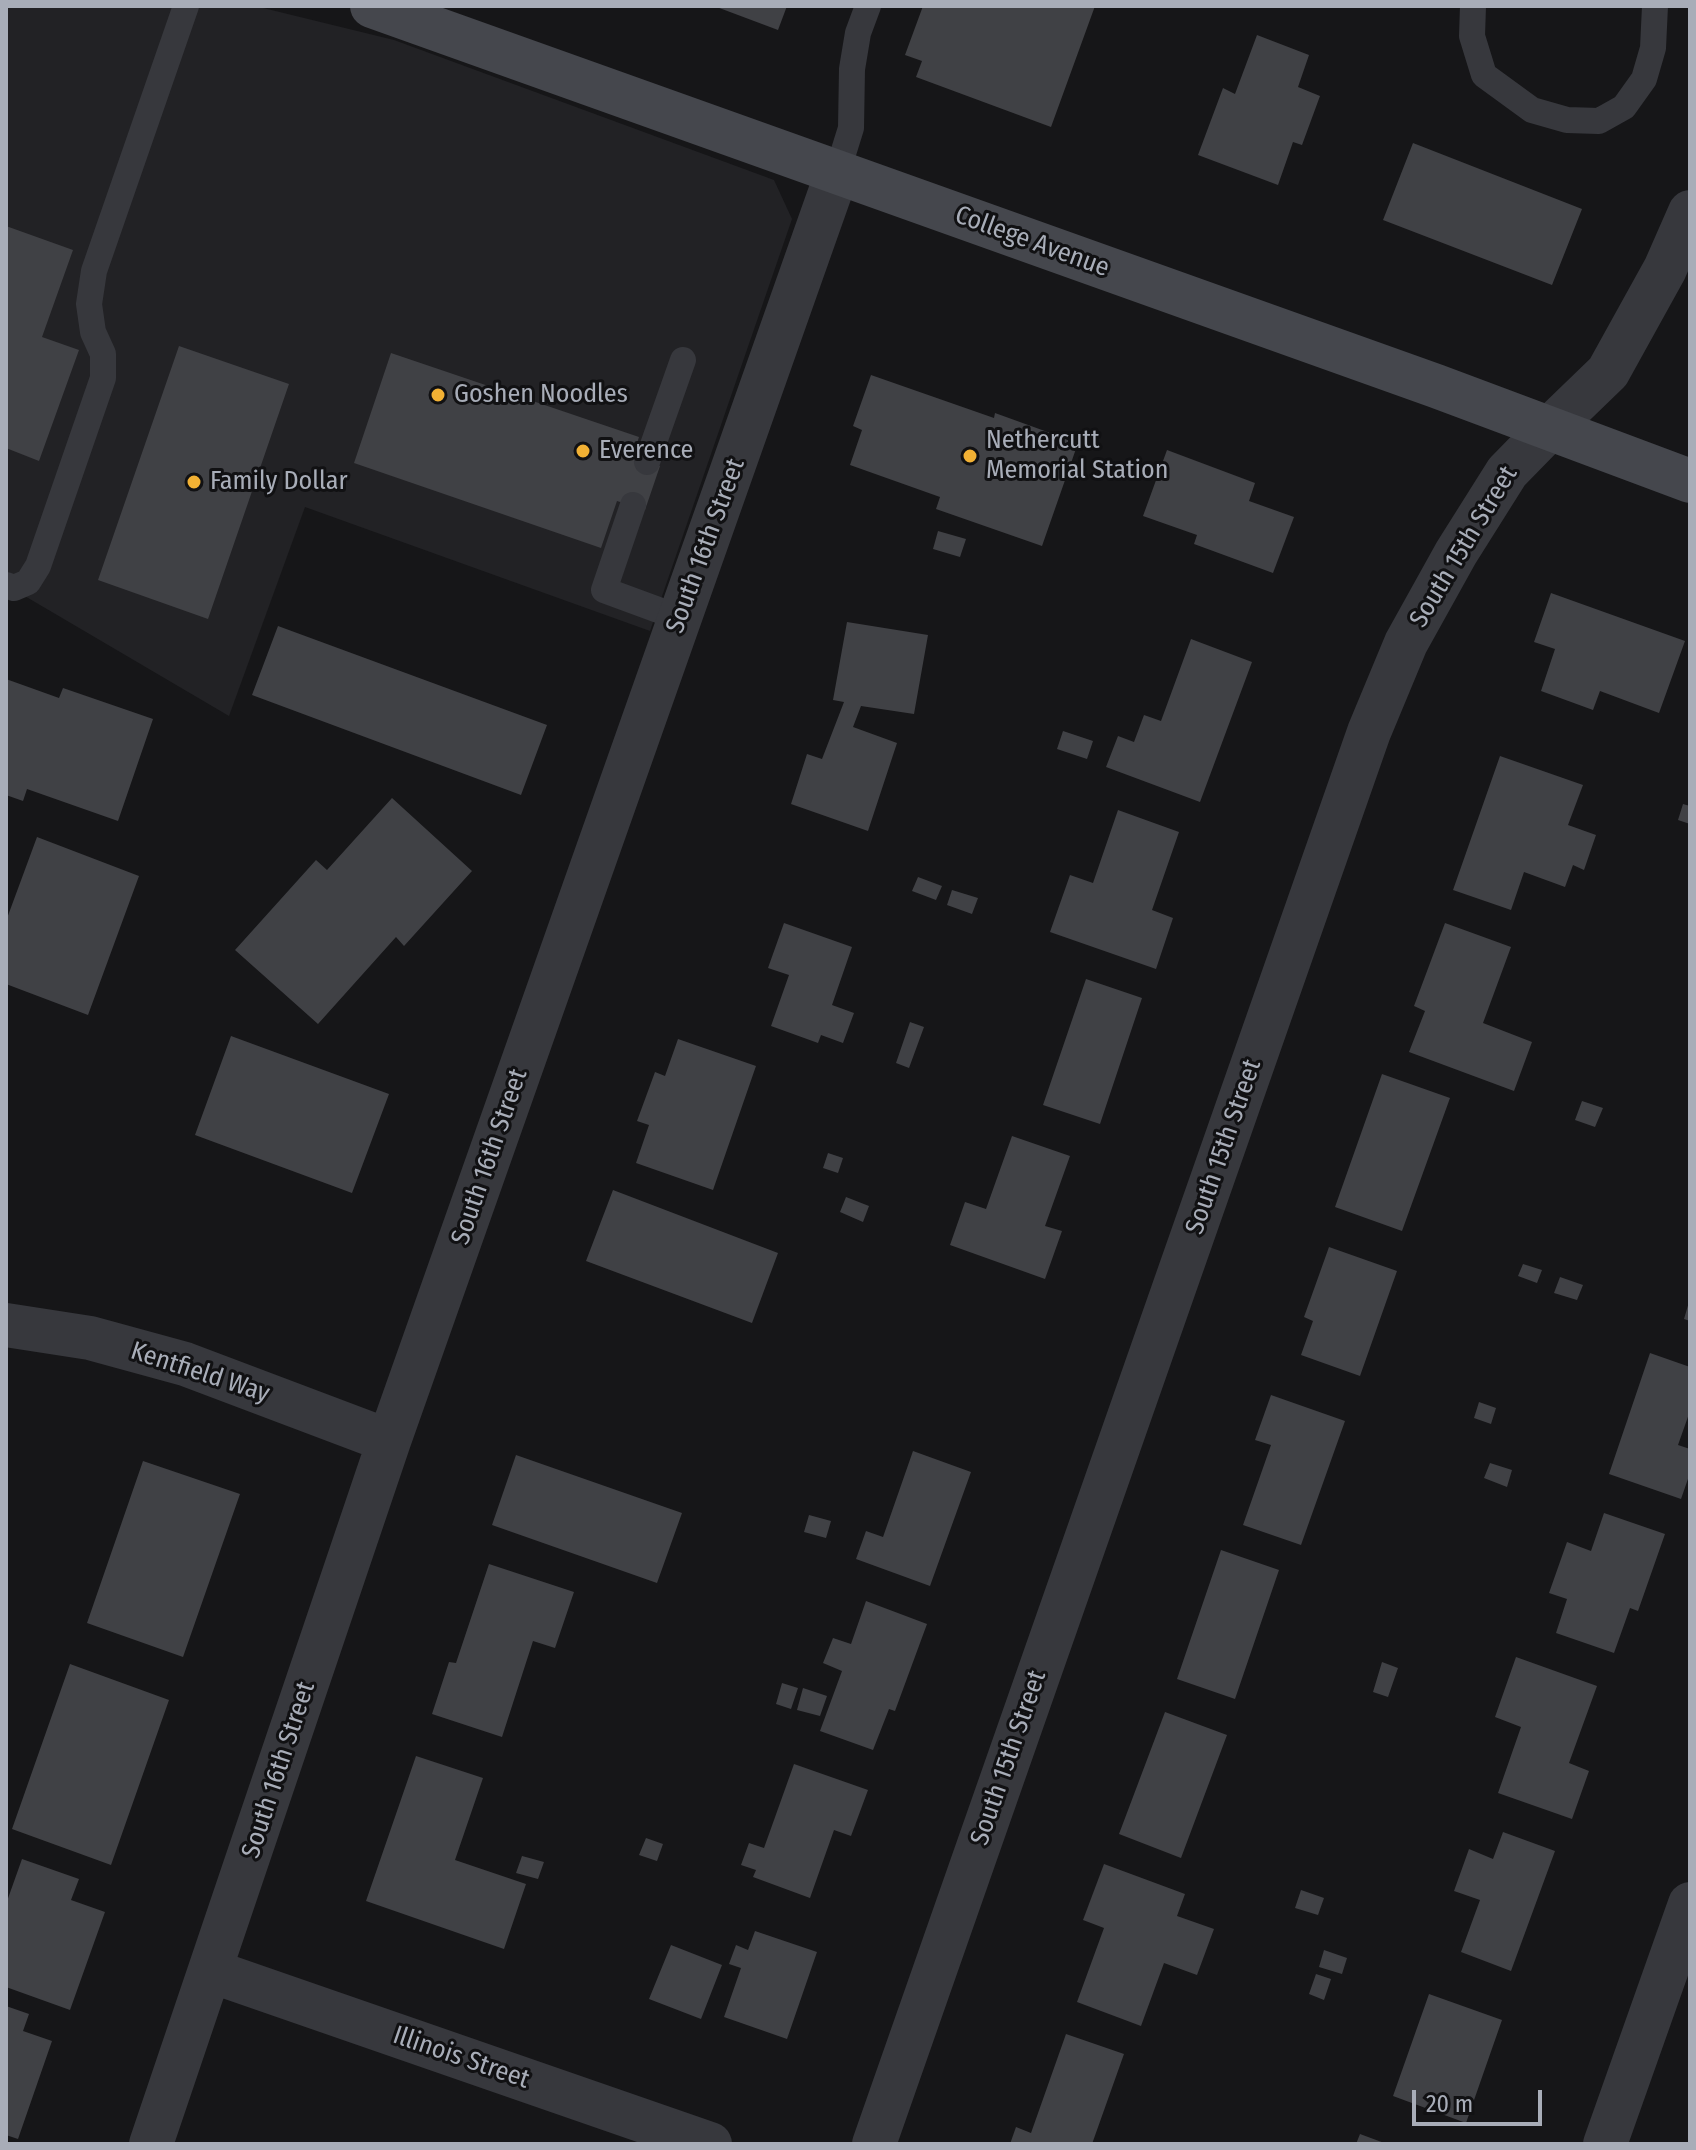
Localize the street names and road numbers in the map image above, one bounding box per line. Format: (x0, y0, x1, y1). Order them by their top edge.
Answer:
street label: College Avenue (951, 200, 1113, 284)
street label: South 16th Street (660, 454, 752, 638)
street label: South 15th Street (1404, 461, 1524, 633)
street label: South 15th Street (1180, 1056, 1268, 1238)
street label: South 16th Street (445, 1065, 535, 1249)
street label: Kentfield Way (127, 1336, 273, 1410)
street label: South 15th Street (965, 1667, 1053, 1849)
street label: South 16th Street (236, 1678, 322, 1862)
street label: Illinois Street (389, 2020, 533, 2096)

